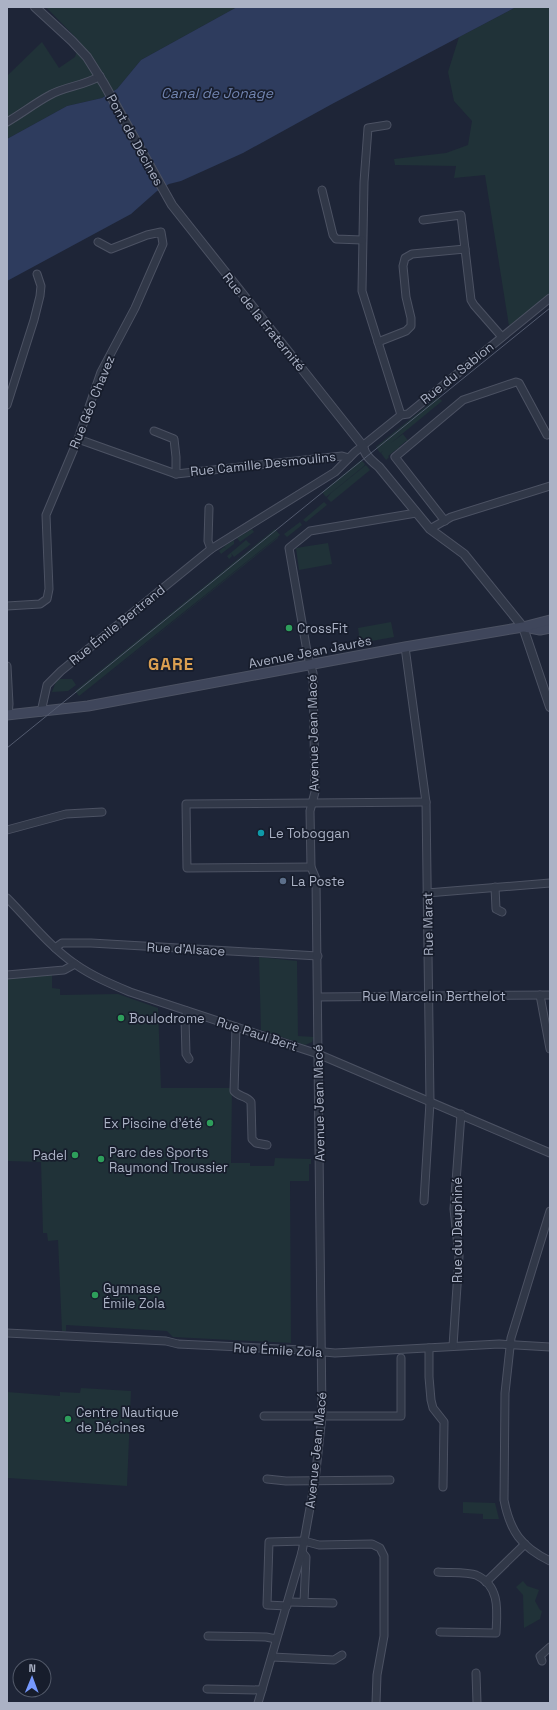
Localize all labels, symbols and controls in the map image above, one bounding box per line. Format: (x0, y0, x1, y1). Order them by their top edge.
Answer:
water label: Canal de Jonage (161, 84, 274, 102)
street label: Pont de Décines (103, 91, 167, 189)
street label: Rue de la Fraternité (219, 269, 309, 375)
street label: Rue du Sablon (417, 338, 497, 408)
street label: Rue Géo Chavez (66, 353, 119, 451)
street label: Rue Camille Desmoulins (189, 448, 337, 480)
street label: Rue Émile Bertrand (65, 581, 169, 669)
place label: CrossFit (297, 620, 348, 637)
marker: CrossFit (284, 623, 294, 633)
street label: Avenue Jean Jaurès (247, 632, 373, 672)
district label: GARE (148, 653, 194, 675)
street label: Avenue Jean Macé (303, 674, 323, 792)
place label: Le Toboggan (269, 825, 350, 842)
marker: Le Toboggan (256, 828, 266, 838)
place label: La Poste (291, 873, 345, 890)
marker: La Poste (278, 876, 288, 886)
street label: Rue Marat (419, 892, 437, 956)
street label: Rue d'Alsace (146, 938, 226, 960)
street label: Rue Marcelin Berthelot (362, 988, 506, 1005)
place label: Boulodrome (129, 1010, 205, 1027)
marker: Boulodrome (116, 1013, 126, 1023)
street label: Rue Paul Bert (215, 1013, 300, 1055)
street label: Avenue Jean Macé (309, 1044, 329, 1162)
place label: Ex Piscine d'été (104, 1115, 202, 1132)
marker: Ex Piscine d'été (205, 1118, 215, 1128)
place label: Parc des Sports Raymond Troussier (109, 1144, 228, 1176)
place label: Padel (33, 1147, 67, 1164)
marker: Padel (70, 1150, 80, 1160)
marker: Parc des Sports Raymond Troussier (96, 1154, 106, 1164)
street label: Rue du Dauphiné (449, 1177, 466, 1283)
place label: Gymnase Émile Zola (103, 1280, 165, 1312)
marker: Gymnase Émile Zola (90, 1290, 100, 1300)
street label: Rue Émile Zola (233, 1339, 323, 1361)
street label: Avenue Jean Macé (301, 1391, 331, 1509)
place label: Centre Nautique de Décines (76, 1404, 179, 1436)
marker: Centre Nautique de Décines (63, 1414, 73, 1424)
north arrow (12, 1658, 52, 1698)
text: N (28, 1661, 36, 1675)

